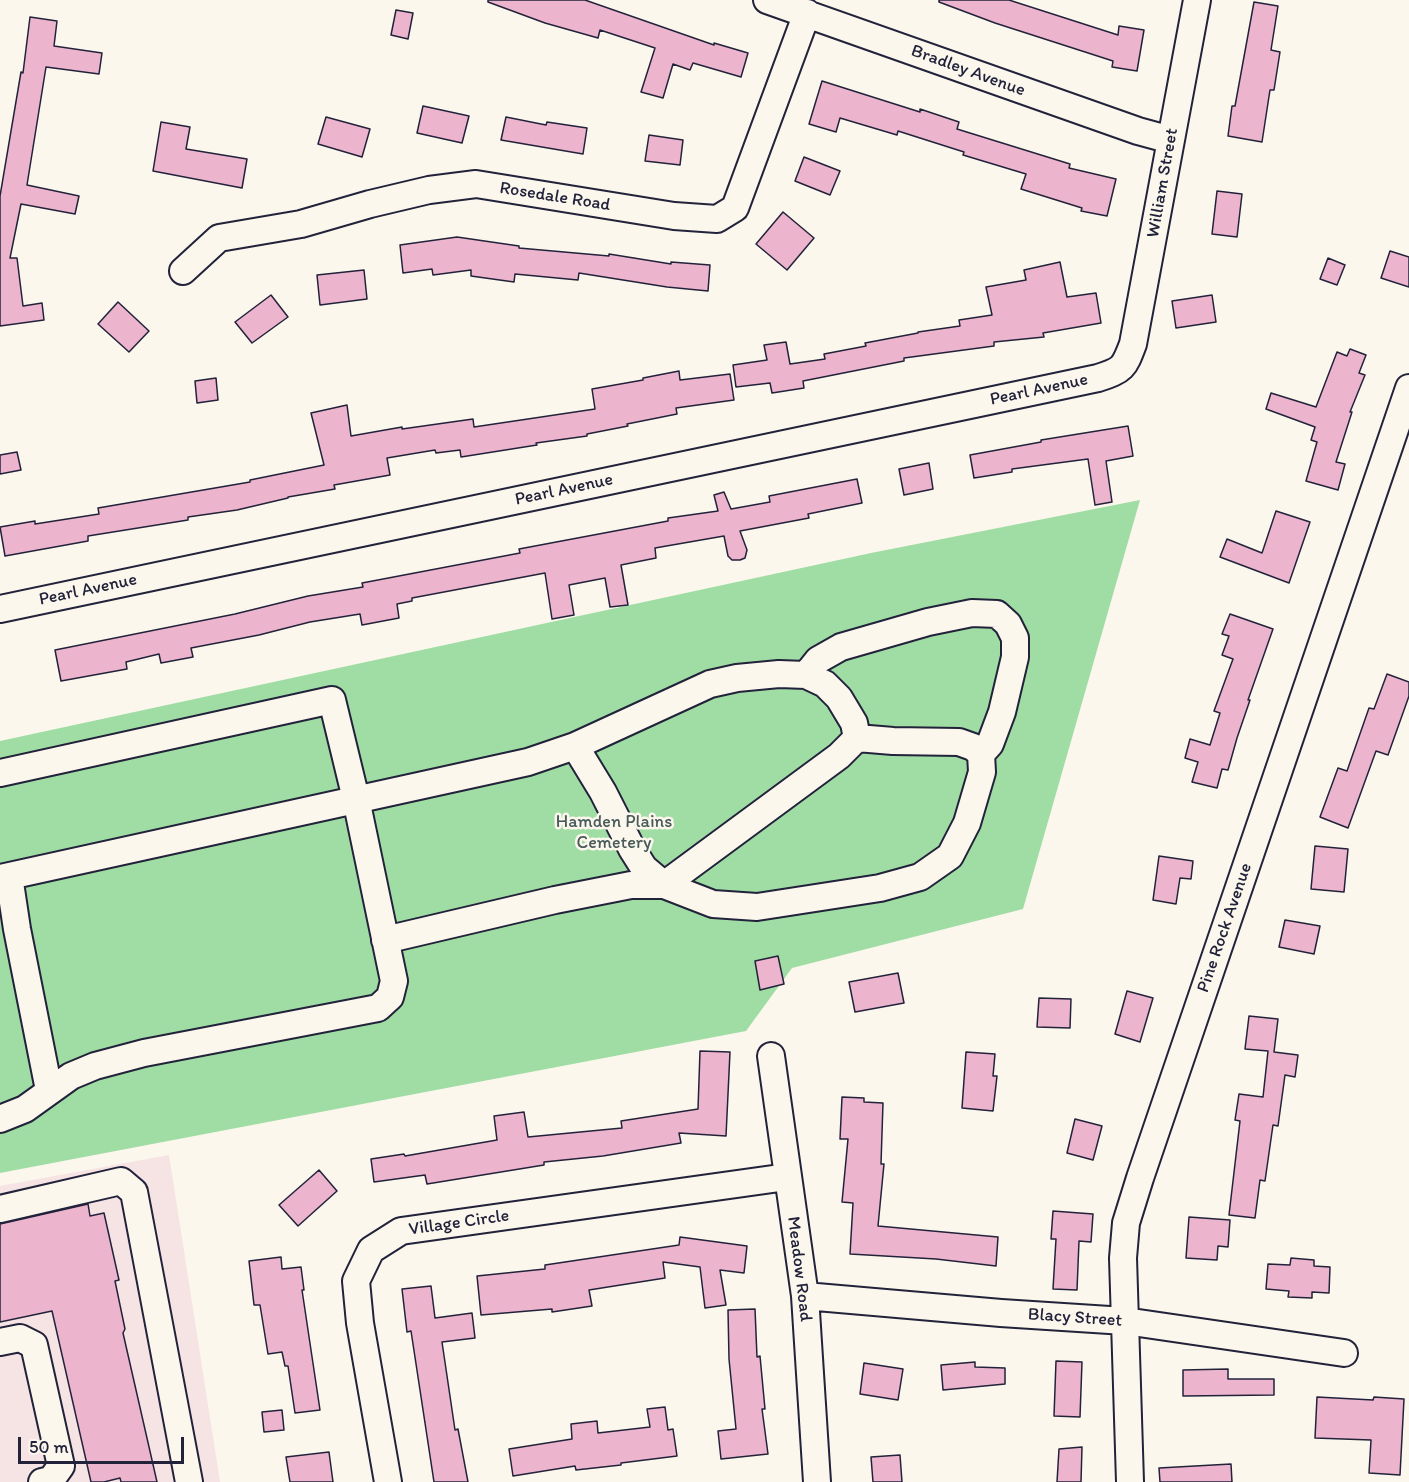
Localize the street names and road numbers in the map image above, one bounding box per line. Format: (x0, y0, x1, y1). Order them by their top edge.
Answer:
street label: Bradley Avenue (908, 40, 1028, 102)
street label: William Street (1143, 127, 1183, 239)
street label: Rosedale Road (498, 178, 612, 216)
street label: Pearl Avenue (988, 369, 1090, 411)
street label: Pearl Avenue (513, 469, 615, 511)
street label: Pearl Avenue (37, 569, 139, 611)
street label: Pine Rock Avenue (1193, 860, 1257, 996)
street label: Village Circle (407, 1205, 511, 1241)
street label: Meadow Road (782, 1215, 816, 1323)
street label: Blacy Street (1027, 1304, 1123, 1332)

